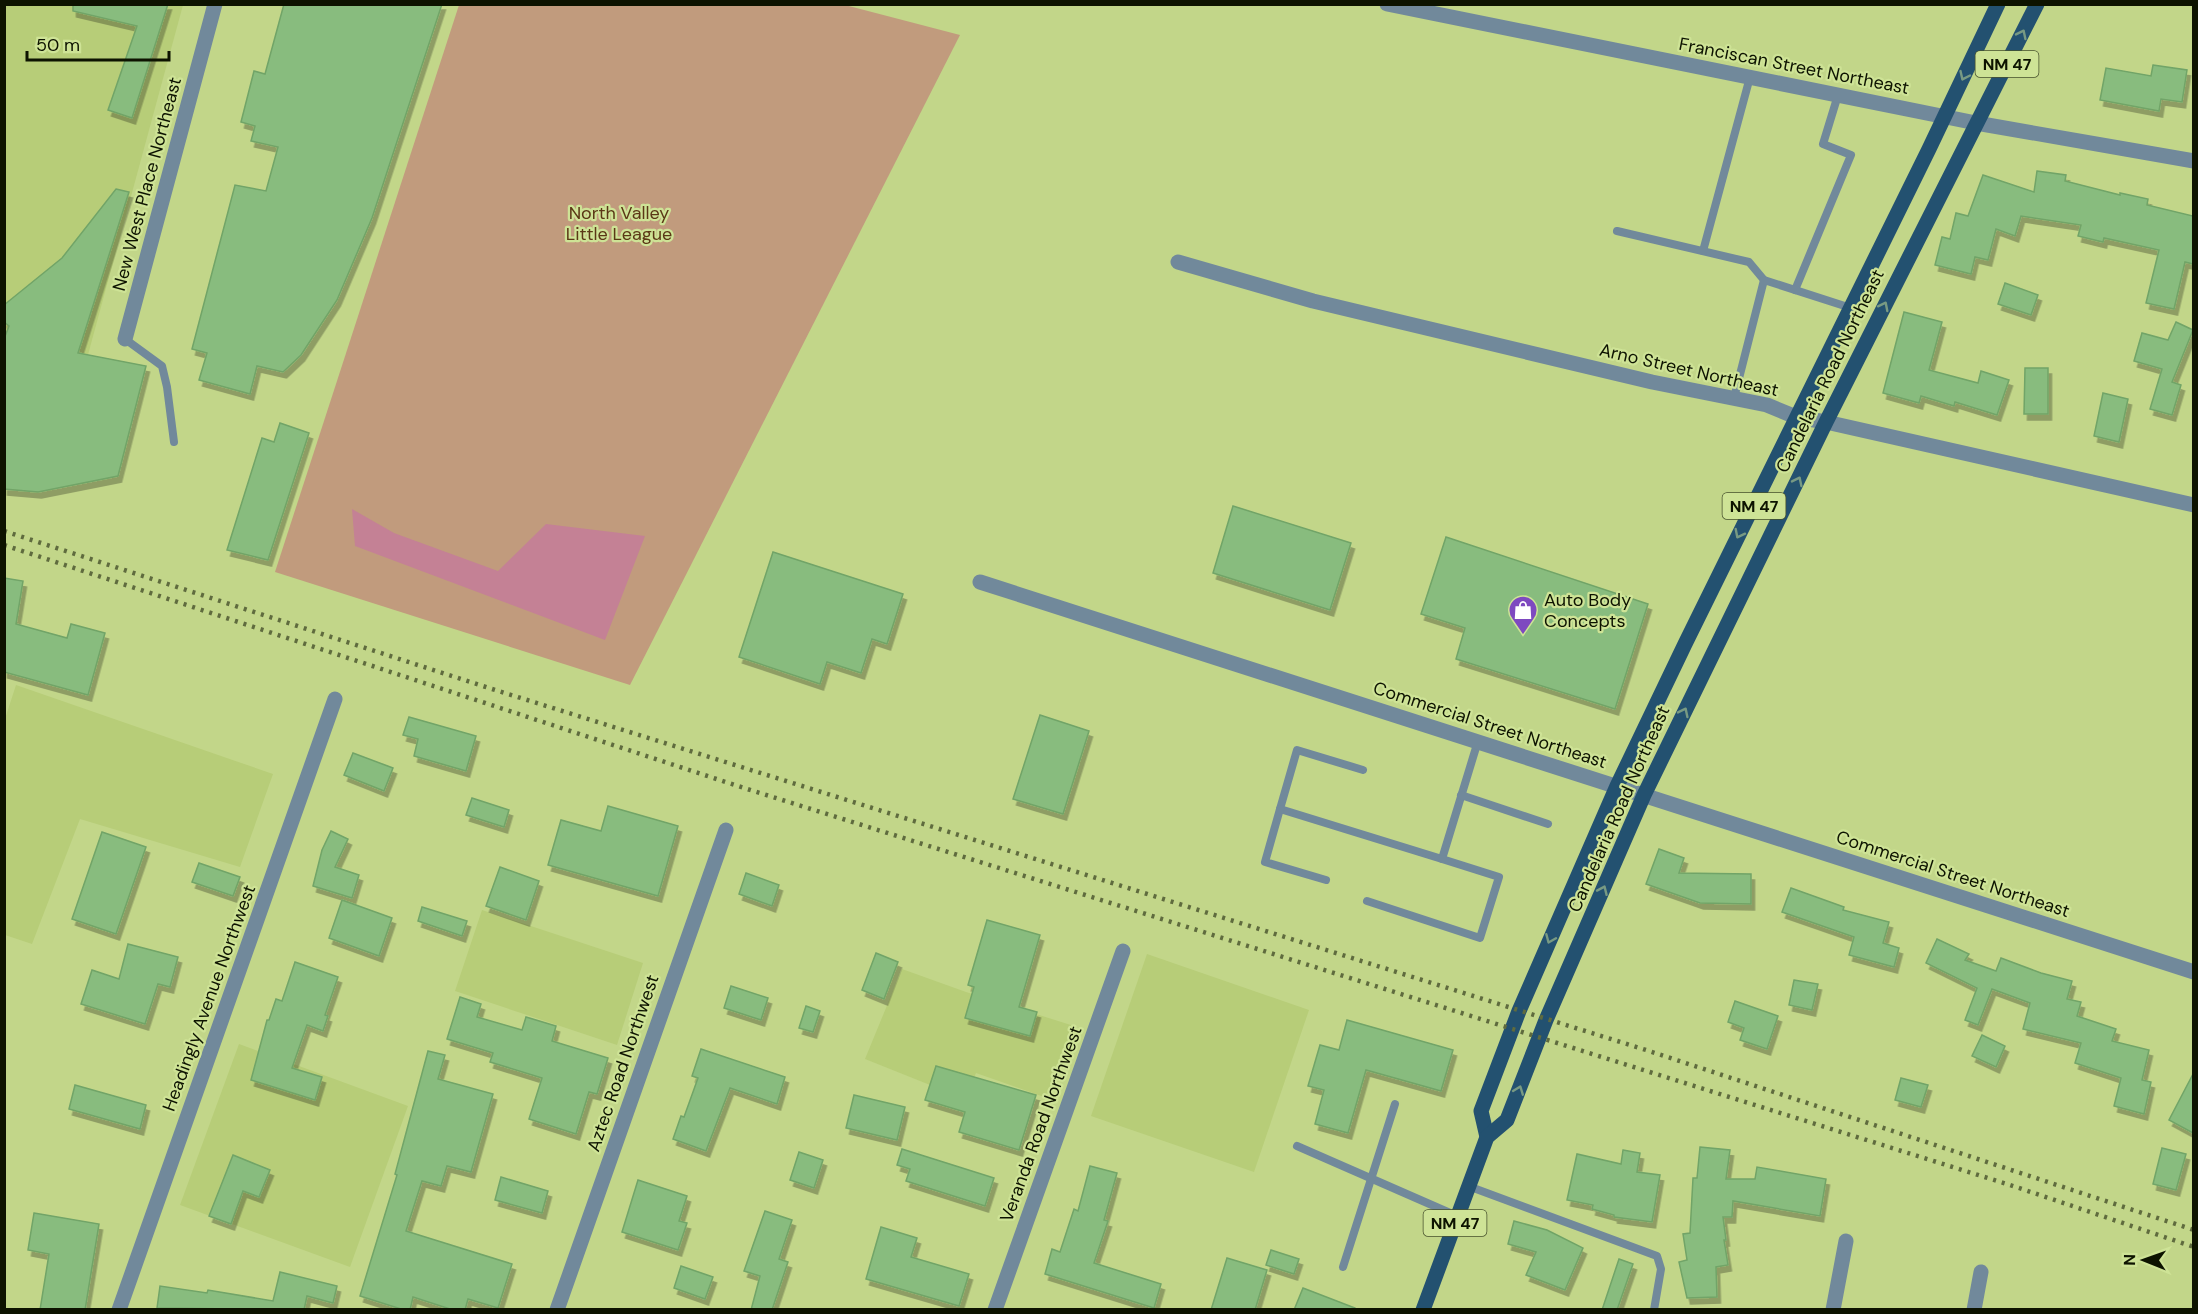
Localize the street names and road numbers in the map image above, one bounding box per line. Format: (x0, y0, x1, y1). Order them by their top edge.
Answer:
street label: Franciscan Street Northeast (1677, 32, 1911, 100)
road number: NM 47 (1976, 51, 2038, 77)
street label: New West Place Northeast (107, 74, 187, 294)
street label: Candelaria Road Northeast (1770, 265, 1890, 477)
street label: Arno Street Northeast (1597, 338, 1781, 402)
road number: NM 47 (1722, 493, 1786, 519)
street label: Commercial Street Northeast (1370, 676, 1610, 774)
street label: Candelaria Road Northeast (1563, 702, 1675, 916)
street label: Commercial Street Northeast (1833, 825, 2073, 923)
street label: Headingly Avenue Northwest (157, 881, 261, 1115)
street label: Aztec Road Northwest (581, 971, 665, 1155)
street label: Veranda Road Northwest (994, 1023, 1088, 1225)
road number: NM 47 (1424, 1210, 1486, 1236)

